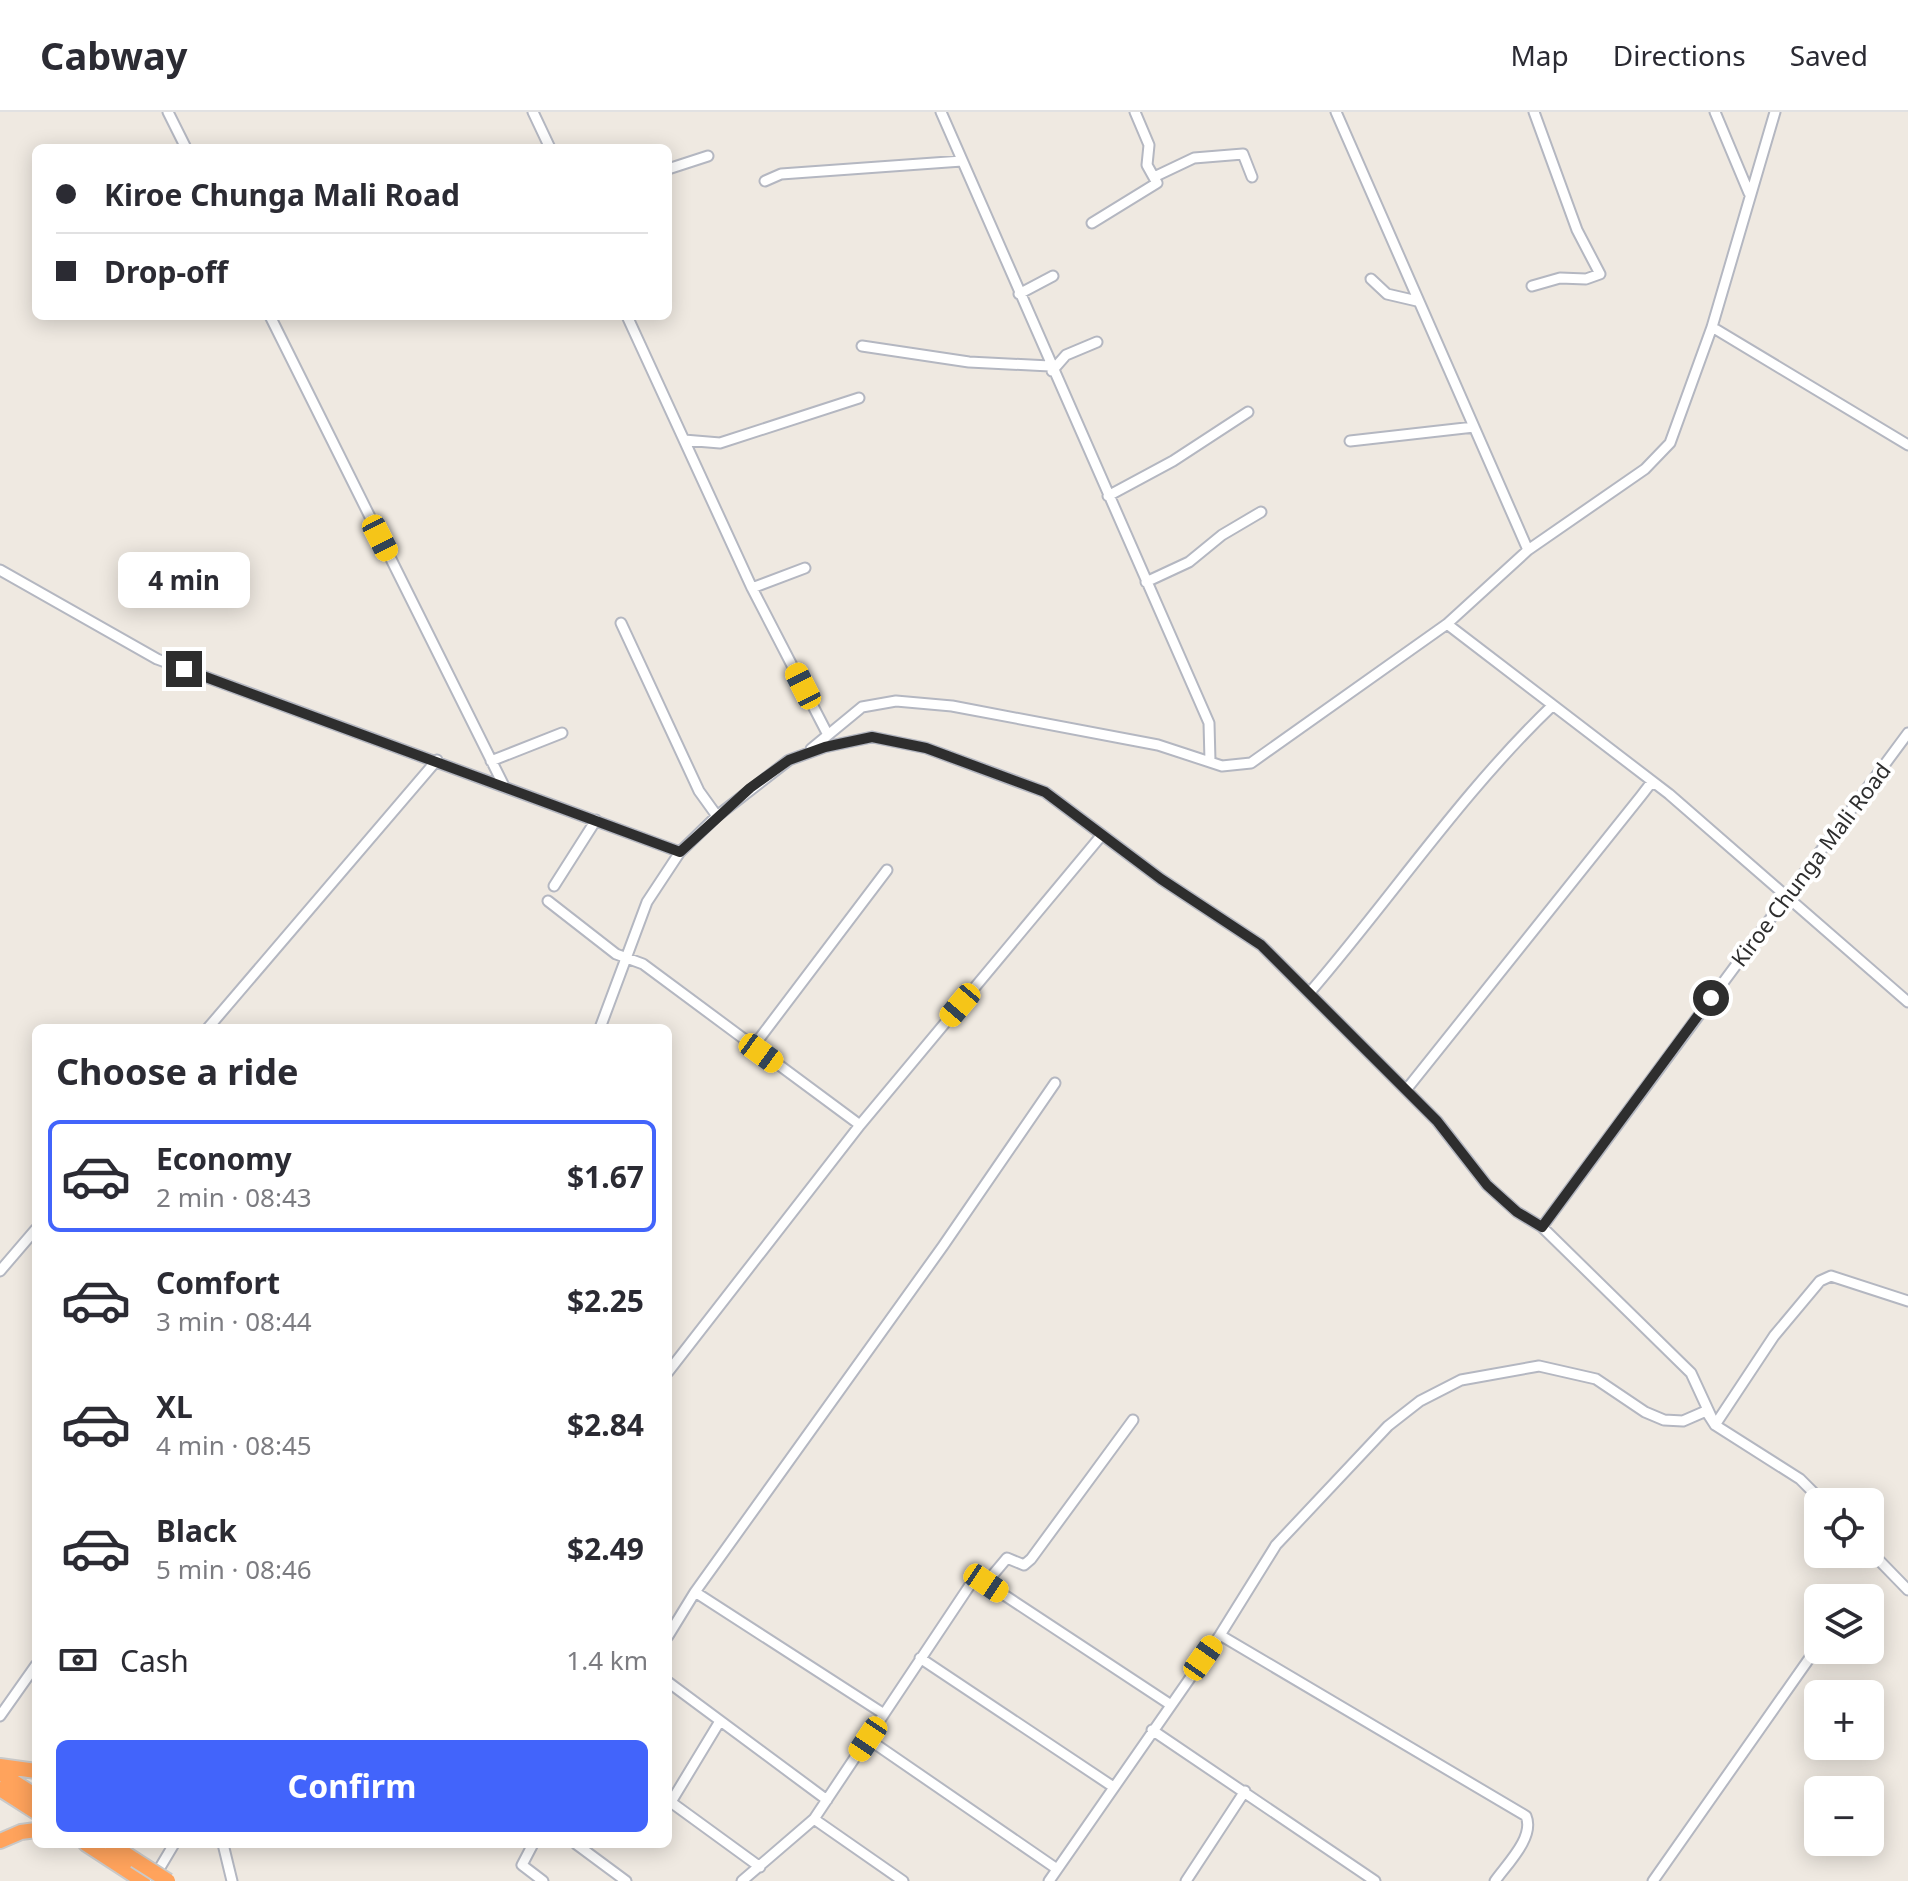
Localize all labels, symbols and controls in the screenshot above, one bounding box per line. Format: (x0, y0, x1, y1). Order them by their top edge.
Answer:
text: Cabway (40, 29, 187, 81)
text: Map (1510, 36, 1569, 74)
text: Directions (1613, 36, 1746, 74)
text: Saved (1790, 36, 1868, 74)
text: Kiroe Chunga Mali Road (104, 174, 460, 215)
text: Drop-off (104, 251, 228, 292)
car (358, 511, 402, 565)
callout: 4 min (118, 553, 250, 609)
text: 4 min (148, 562, 220, 598)
route end (166, 651, 202, 687)
car (781, 659, 825, 713)
street label: Kiroe Chunga Mali Road (1723, 756, 1897, 972)
car (935, 979, 985, 1031)
route start (1693, 980, 1729, 1016)
car (735, 1029, 787, 1077)
text: Choose a ride (56, 1047, 298, 1096)
text: Economy (156, 1138, 292, 1179)
icon: car (60, 1140, 132, 1212)
text: $1.67 (567, 1156, 644, 1197)
text: 2 min · 08:43 (156, 1179, 312, 1215)
text: Comfort (156, 1262, 280, 1303)
icon: car (60, 1264, 132, 1336)
text: $2.25 (567, 1280, 644, 1321)
text: 3 min · 08:44 (156, 1303, 312, 1339)
text: XL (156, 1386, 193, 1427)
icon: car (60, 1388, 132, 1460)
text: $2.84 (567, 1404, 644, 1445)
text: 4 min · 08:45 (156, 1427, 312, 1463)
map controls (1804, 1488, 1884, 1856)
button: locate (1804, 1488, 1884, 1568)
text: Black (156, 1510, 237, 1551)
icon: car (60, 1512, 132, 1584)
text: $2.49 (567, 1528, 644, 1569)
text: 5 min · 08:46 (156, 1551, 312, 1587)
car (959, 1560, 1013, 1606)
button: layers (1804, 1584, 1884, 1664)
car (1179, 1631, 1227, 1685)
icon: cash (56, 1638, 100, 1682)
text: Cash (120, 1640, 189, 1681)
text: 1.4 km (566, 1642, 648, 1678)
button: + (1804, 1680, 1884, 1760)
car (845, 1712, 891, 1766)
button: Confirm (56, 1740, 648, 1832)
button: − (1804, 1776, 1884, 1856)

